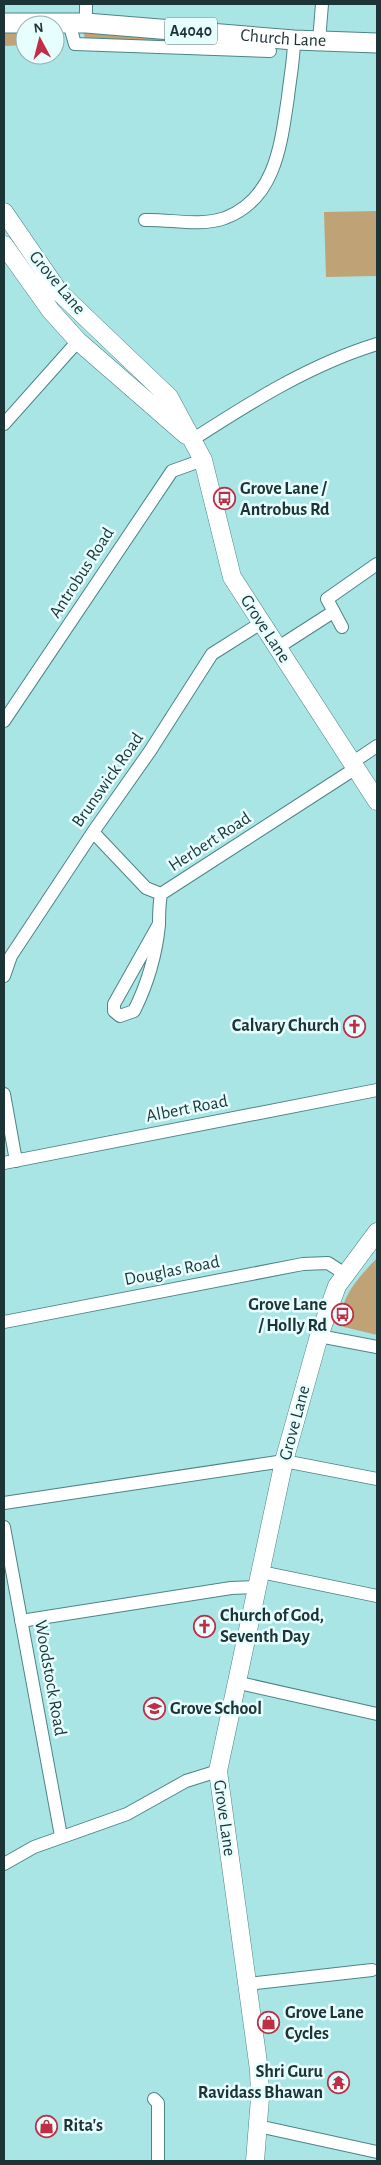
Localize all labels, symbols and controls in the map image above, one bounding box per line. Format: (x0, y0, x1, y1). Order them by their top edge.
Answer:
north arrow (15, 15, 65, 65)
road number: A4040 (165, 18, 217, 44)
text: N (33, 21, 44, 36)
street label: Church Lane (240, 27, 327, 50)
street label: Grove Lane (25, 248, 89, 318)
place label: Grove Lane / Antrobus Rd (240, 480, 330, 519)
bus stop icon: Grove Lane / Antrobus Rd (212, 487, 236, 511)
street label: Antrobus Road (46, 525, 118, 621)
street label: Grove Lane (237, 592, 293, 666)
street label: Brunswick Road (69, 730, 147, 830)
street label: Herbert Road (166, 809, 254, 875)
church icon: Calvary Church (343, 1014, 367, 1038)
place label: Calvary Church (232, 1017, 339, 1035)
street label: Albert Road (145, 1092, 229, 1126)
street label: Douglas Road (123, 1253, 221, 1289)
place label: Grove Lane / Holly Rd (248, 1296, 328, 1335)
bus stop icon: Grove Lane / Holly Rd (331, 1303, 355, 1327)
street label: Grove Lane (276, 1384, 314, 1462)
place label: Church of God, Seventh Day (220, 1607, 324, 1646)
church icon: Church of God, Seventh Day (192, 1614, 216, 1638)
street label: Woodstock Road (31, 1619, 69, 1737)
school or university icon: Grove School (142, 1697, 166, 1721)
place label: Grove School (170, 1700, 262, 1718)
street label: Grove Lane (210, 1779, 238, 1857)
place label: Grove Lane Cycles (285, 2004, 364, 2043)
shop icon: Grove Lane Cycles (257, 2011, 281, 2035)
place label: Shri Guru Ravidass Bhawan (198, 2063, 324, 2102)
temple icon: Shri Guru Ravidass Bhawan (327, 2070, 351, 2094)
shop icon: Rita's (35, 2114, 59, 2138)
place label: Rita's (63, 2117, 103, 2135)

